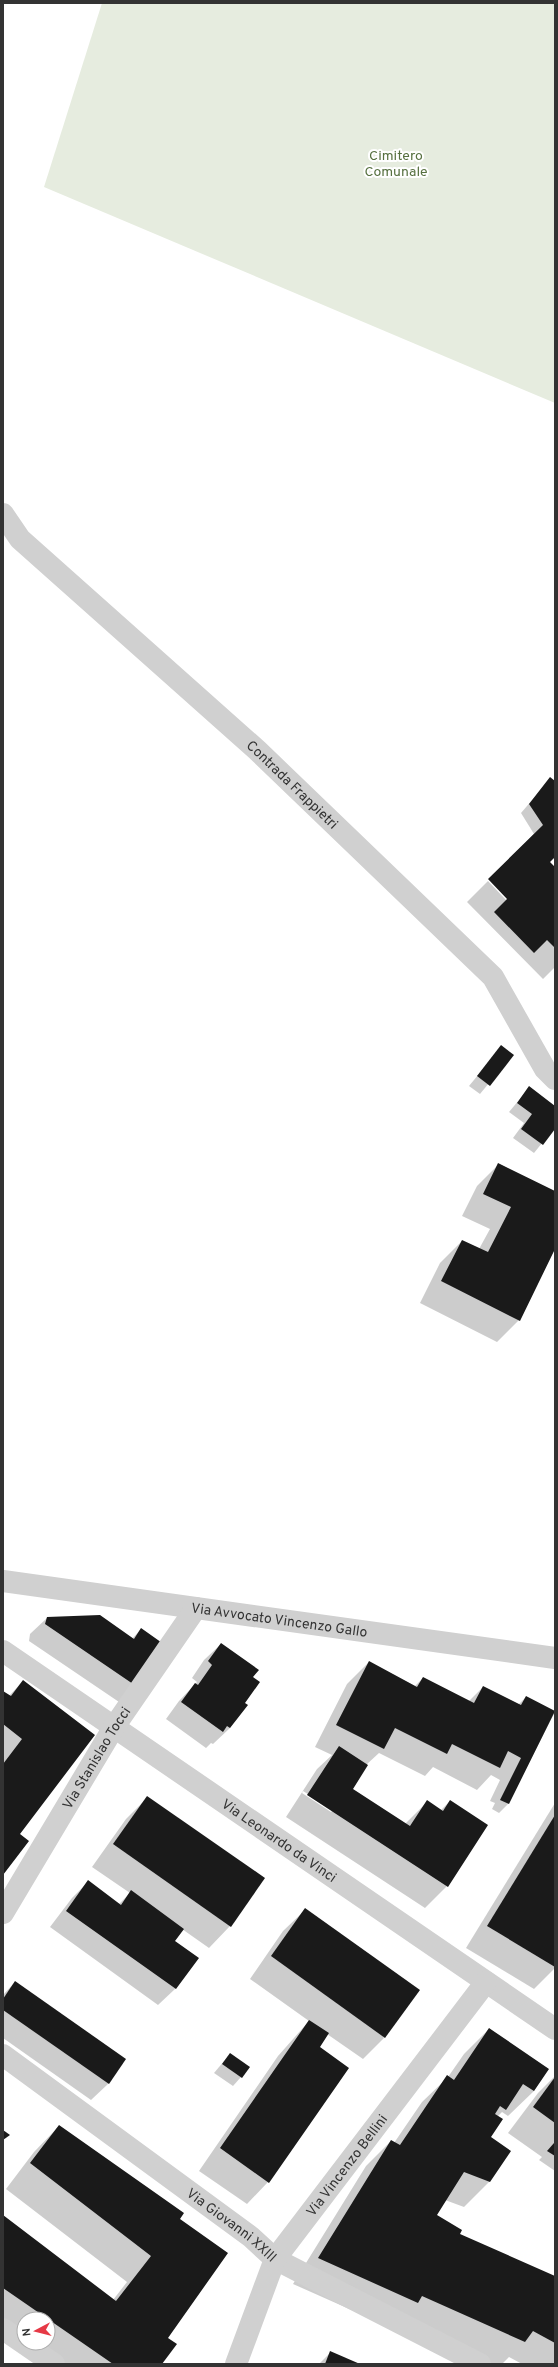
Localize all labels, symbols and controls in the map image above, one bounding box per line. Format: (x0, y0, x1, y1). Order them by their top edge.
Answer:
park label: Cimitero Comunale (364, 148, 428, 181)
street label: Contrada Frappietri (242, 738, 341, 833)
street label: Via Avvocato Vincenzo Gallo (190, 1600, 369, 1642)
street label: Via Stanislao Tocci (60, 1704, 135, 1813)
street label: Via Leonardo da Vinci (218, 1796, 339, 1887)
street label: Via Vincenzo Bellini (303, 2112, 392, 2220)
street label: Via Giovanni XXIII (182, 2185, 280, 2266)
north arrow (16, 2311, 56, 2351)
text: N (20, 2327, 34, 2337)

